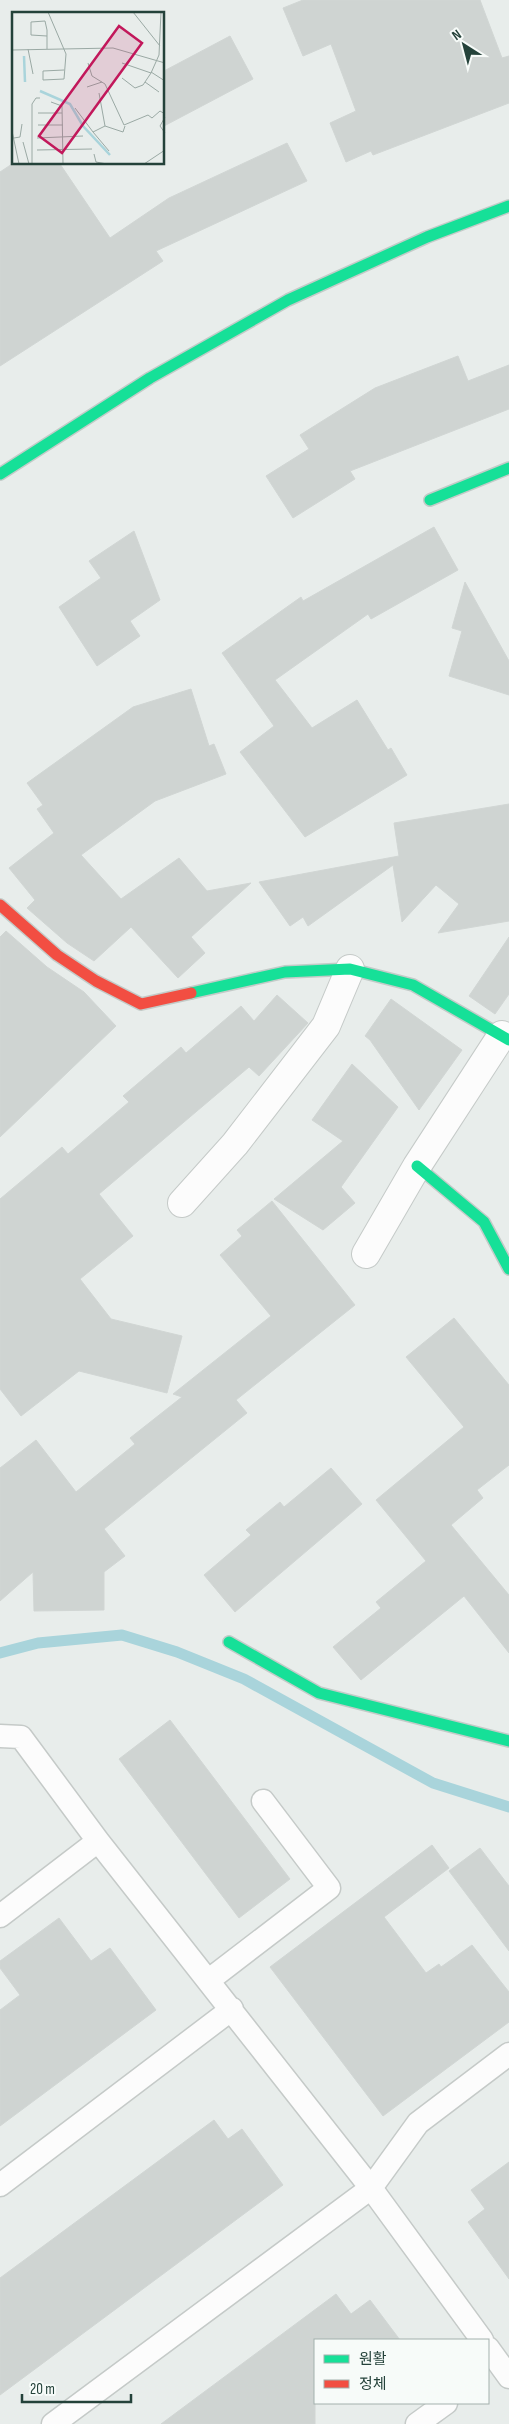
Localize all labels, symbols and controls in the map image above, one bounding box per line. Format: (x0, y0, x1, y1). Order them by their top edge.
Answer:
inset map (12, 12, 165, 165)
north arrow (439, 20, 489, 70)
text: N (449, 26, 465, 44)
legend (314, 2339, 489, 2404)
text: 원활 (359, 2350, 387, 2369)
scale bar (22, 2372, 131, 2404)
text: 정체 (359, 2375, 387, 2394)
text: 20 m (30, 2380, 55, 2399)

